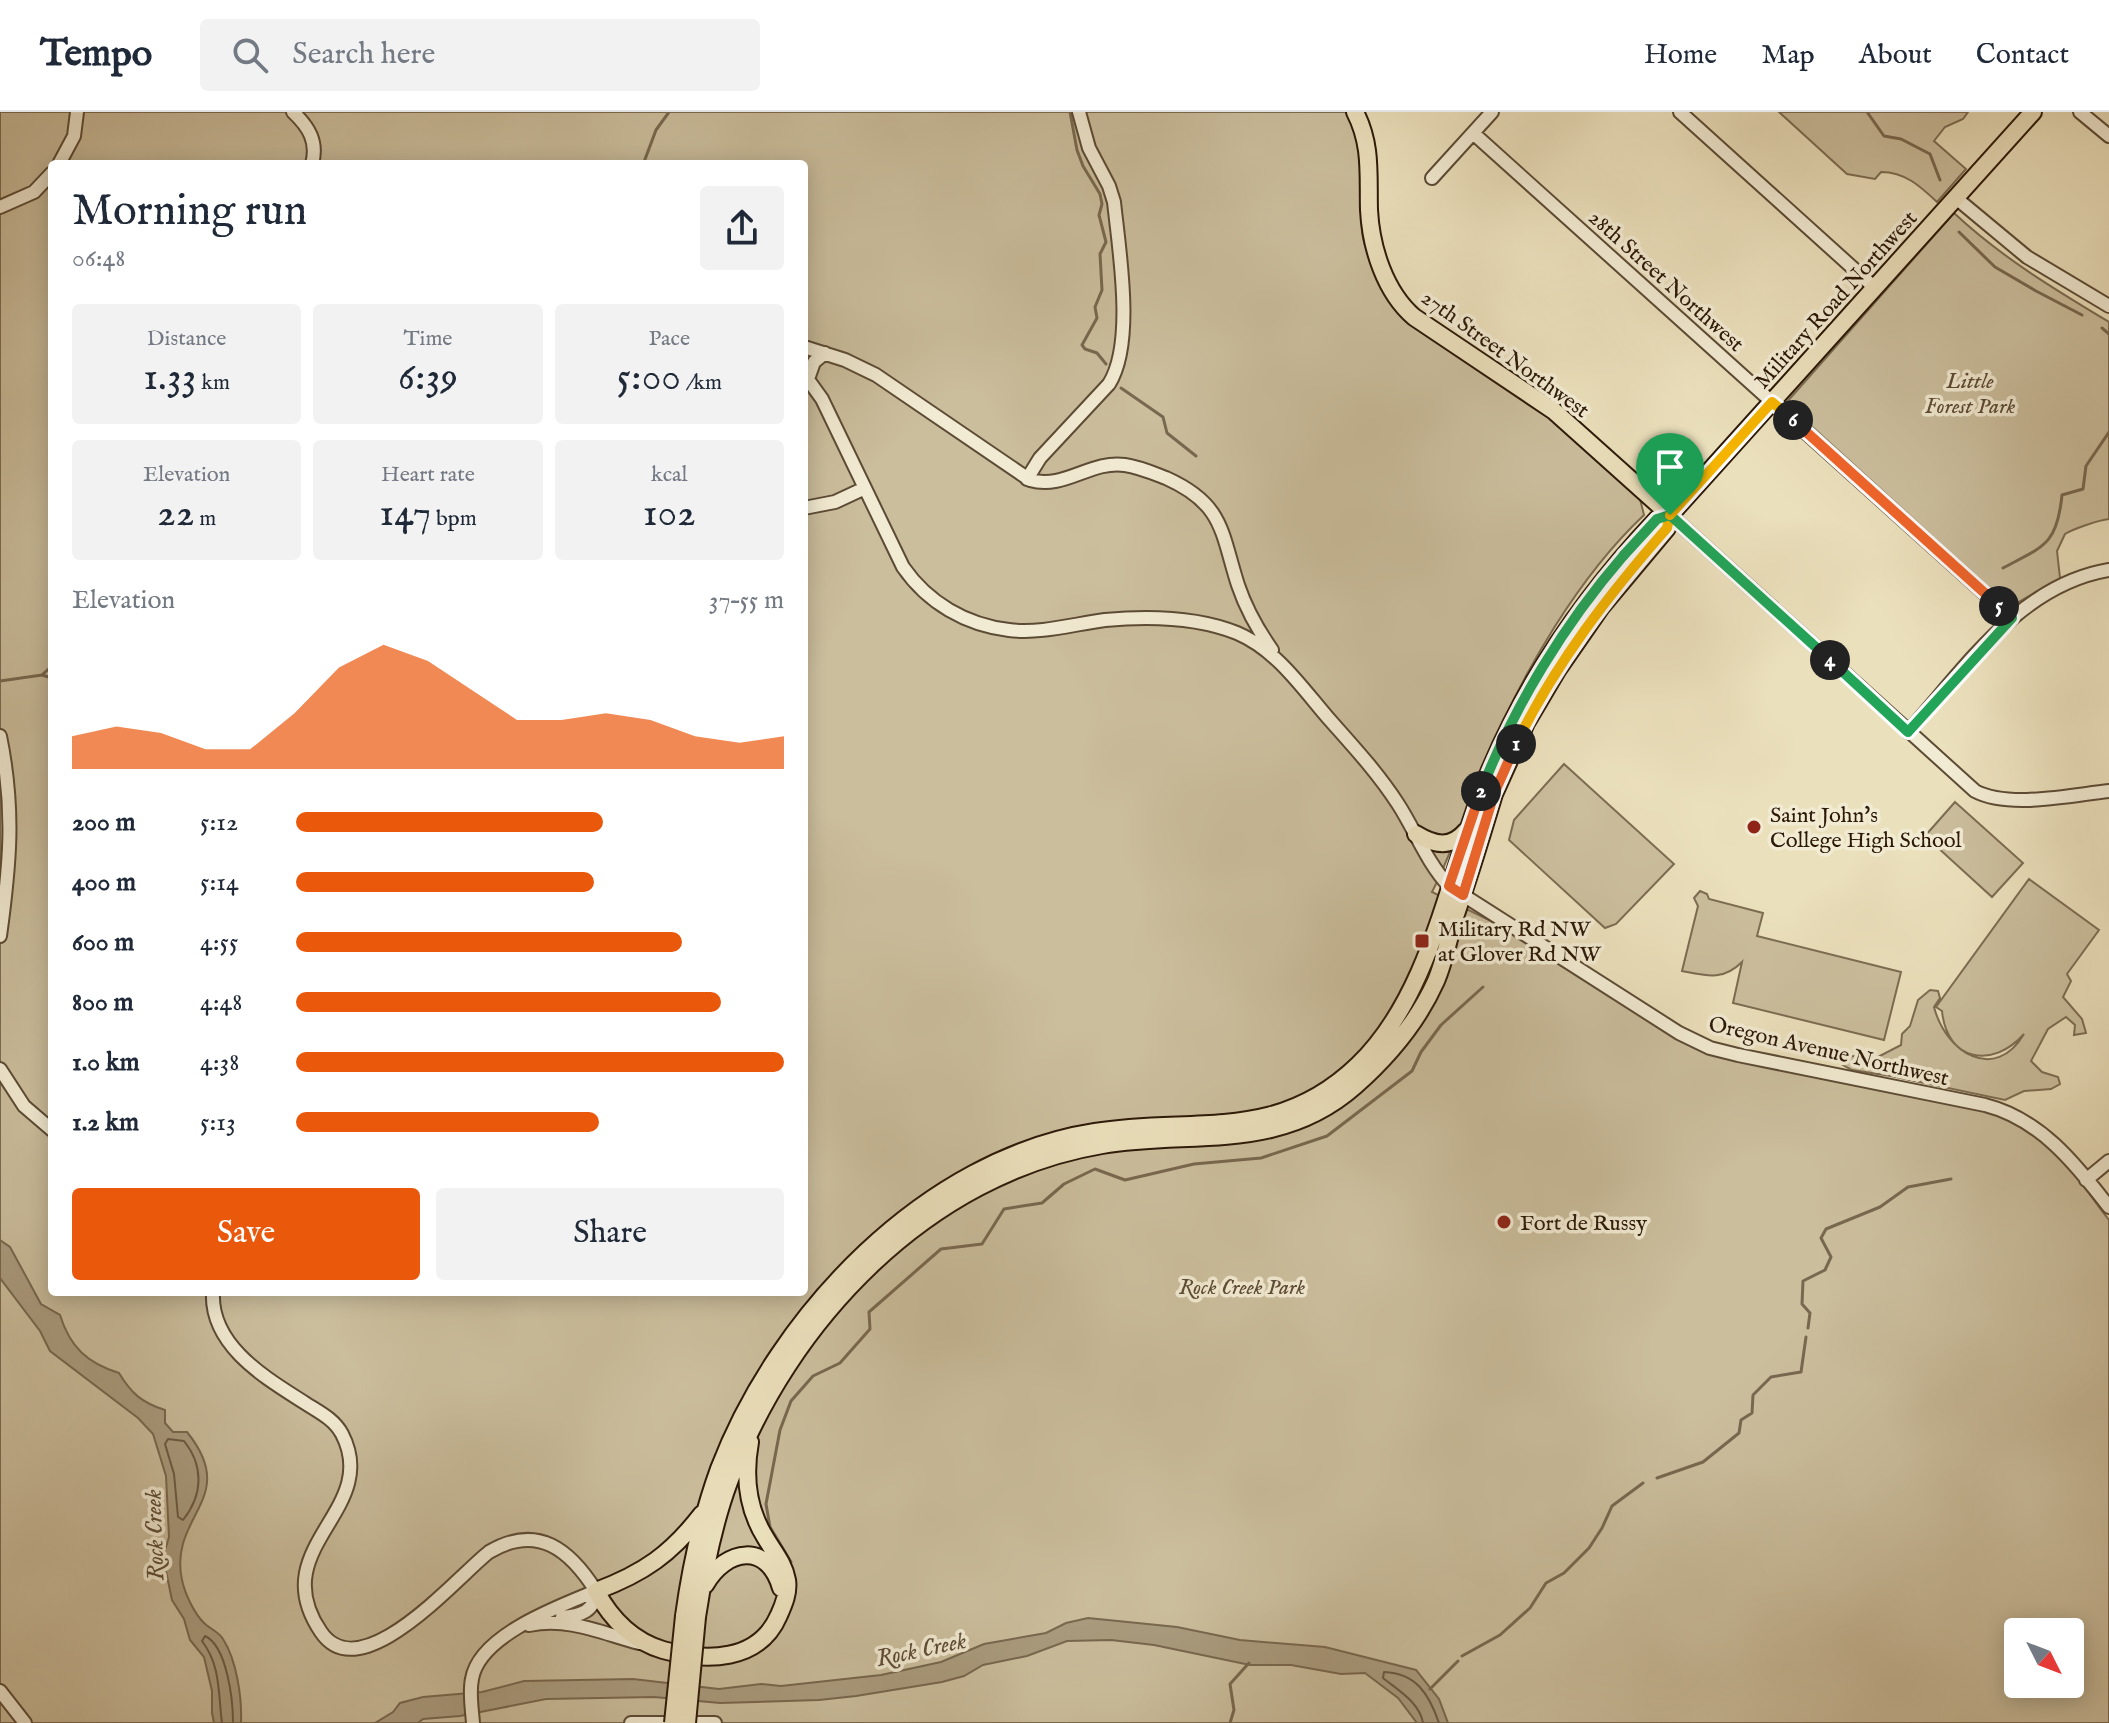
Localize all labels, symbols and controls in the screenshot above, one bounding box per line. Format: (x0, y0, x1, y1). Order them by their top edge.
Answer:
search box (200, 19, 760, 91)
text: Tempo (40, 31, 152, 79)
icon: search (228, 33, 272, 77)
text: Search here (292, 36, 435, 74)
text: Home (1644, 38, 1717, 73)
text: Map (1761, 38, 1815, 73)
text: About (1859, 38, 1932, 73)
text: Contact (1976, 38, 2069, 73)
text: Morning run (72, 184, 307, 240)
button: share (700, 186, 784, 270)
street label: 28th Street Northwest (1582, 204, 1749, 359)
street label: Military Road Northwest (1749, 205, 1924, 395)
text: 06:48 (72, 242, 126, 275)
street label: 27th Street Northwest (1415, 284, 1595, 425)
text: Distance (147, 325, 226, 353)
text: Time (404, 325, 452, 353)
text: Pace (649, 325, 690, 353)
text: 1.33 (143, 353, 197, 404)
text: 6:39 (398, 353, 458, 404)
text: 5:00 (617, 353, 681, 404)
park label: Little Forest Park (1925, 368, 2015, 421)
text: km (197, 369, 230, 397)
text: /km (681, 369, 722, 397)
pin: 6 (1773, 400, 1813, 440)
text: 6 (1788, 406, 1798, 434)
pin (1636, 433, 1704, 515)
icon: arrive (1648, 445, 1692, 489)
text: Elevation (143, 461, 230, 489)
text: Heart rate (381, 461, 475, 489)
text: kcal (651, 461, 688, 489)
text: 22 (157, 489, 195, 540)
text: 147 (379, 489, 431, 540)
text: 102 (643, 489, 696, 540)
text: m (195, 505, 216, 533)
text: bpm (431, 505, 477, 533)
text: Elevation (72, 584, 175, 617)
text: 37–55 m (709, 584, 784, 617)
pin: 5 (1979, 586, 2019, 626)
text: 5 (1995, 592, 2003, 620)
pin: 4 (1810, 640, 1850, 680)
text: 4 (1825, 646, 1835, 674)
pin: 1 (1496, 724, 1536, 764)
text: 1 (1512, 730, 1520, 758)
pin: 2 (1461, 771, 1501, 811)
text: 2 (1476, 777, 1486, 805)
place label: Saint John's College High School (1770, 802, 1962, 855)
text: 200 m (72, 806, 136, 839)
text: 5:12 (200, 806, 238, 839)
marker: Saint John's College High School (1745, 818, 1763, 836)
text: 400 m (72, 866, 136, 899)
text: 5:14 (200, 866, 239, 899)
place label: Military Rd NW at Glover Rd NW (1438, 916, 1602, 969)
text: 600 m (72, 926, 134, 959)
text: 4:55 (200, 926, 238, 959)
marker: Military Rd NW at Glover Rd NW (1413, 932, 1431, 950)
text: 800 m (72, 986, 134, 1019)
text: 4:48 (200, 986, 243, 1019)
street label: Oregon Avenue Northwest (1706, 1011, 1952, 1093)
text: 1.0 km (72, 1046, 140, 1079)
text: 4:38 (200, 1046, 240, 1079)
text: 1.2 km (72, 1106, 139, 1139)
text: 5:13 (200, 1106, 236, 1139)
button: Save (72, 1188, 420, 1280)
button: Share (436, 1188, 784, 1280)
place label: Fort de Russy (1520, 1210, 1647, 1238)
marker: Fort de Russy (1495, 1213, 1513, 1231)
park label: Rock Creek Park (1179, 1274, 1305, 1302)
water label: Rock Creek (138, 1488, 173, 1581)
north arrow (2004, 1618, 2084, 1698)
map controls (2004, 1618, 2084, 1698)
water label: Rock Creek (873, 1626, 970, 1675)

